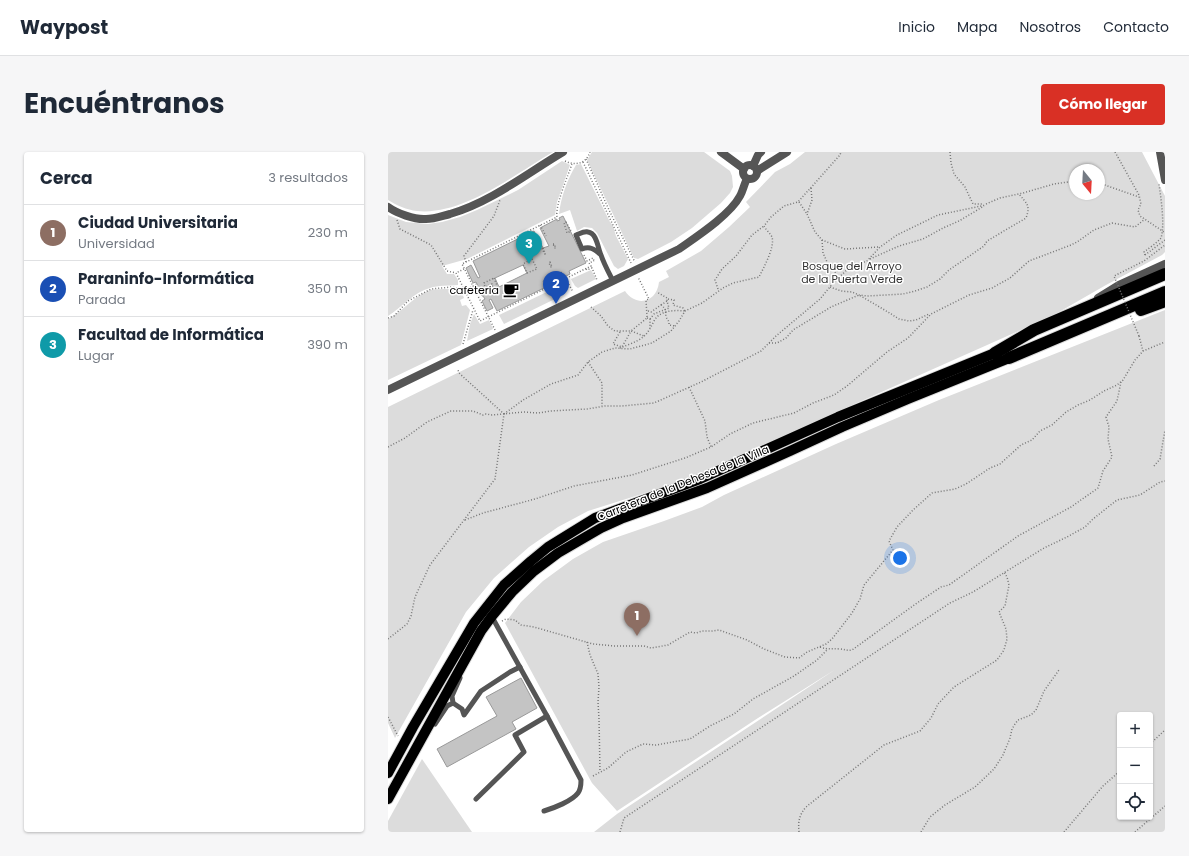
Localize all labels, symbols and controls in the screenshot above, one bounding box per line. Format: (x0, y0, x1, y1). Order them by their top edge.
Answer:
text: Waypost (20, 14, 108, 41)
text: Inicio (898, 17, 935, 37)
text: Mapa (957, 17, 998, 37)
text: Nosotros (1020, 17, 1081, 37)
text: Contacto (1103, 17, 1169, 37)
text: Encuéntranos (24, 84, 225, 123)
button: Cómo llegar (1041, 84, 1165, 125)
north arrow (1069, 164, 1105, 200)
text: Cerca (40, 166, 93, 190)
text: 3 resultados (268, 168, 348, 187)
text: Ciudad Universitaria (78, 212, 238, 233)
text: 1 (51, 223, 55, 242)
text: 230 m (308, 223, 348, 242)
pin: 3 (516, 231, 542, 264)
text: Universidad (78, 234, 155, 253)
park label: Bosque del Arroyo de la Puerta Verde (801, 258, 903, 287)
text: Paraninfo-Informática (78, 268, 254, 289)
pin: 2 (543, 271, 569, 304)
text: 2 (49, 279, 57, 298)
text: 350 m (307, 279, 348, 298)
cafe icon: cafeteria (502, 281, 520, 299)
place label: cafeteria (449, 282, 499, 298)
text: Parada (78, 290, 126, 309)
text: Facultad de Informática (78, 324, 264, 345)
text: 3 (49, 335, 57, 354)
text: 390 m (307, 335, 348, 354)
text: Lugar (78, 346, 114, 365)
street label: Carretera de la Dehesa de la Villa (595, 441, 771, 525)
your location (890, 548, 910, 568)
pin: 1 (624, 603, 650, 636)
map controls (1117, 712, 1153, 820)
button: + (1117, 712, 1153, 748)
button: − (1117, 748, 1153, 784)
button: locate (1117, 784, 1153, 820)

